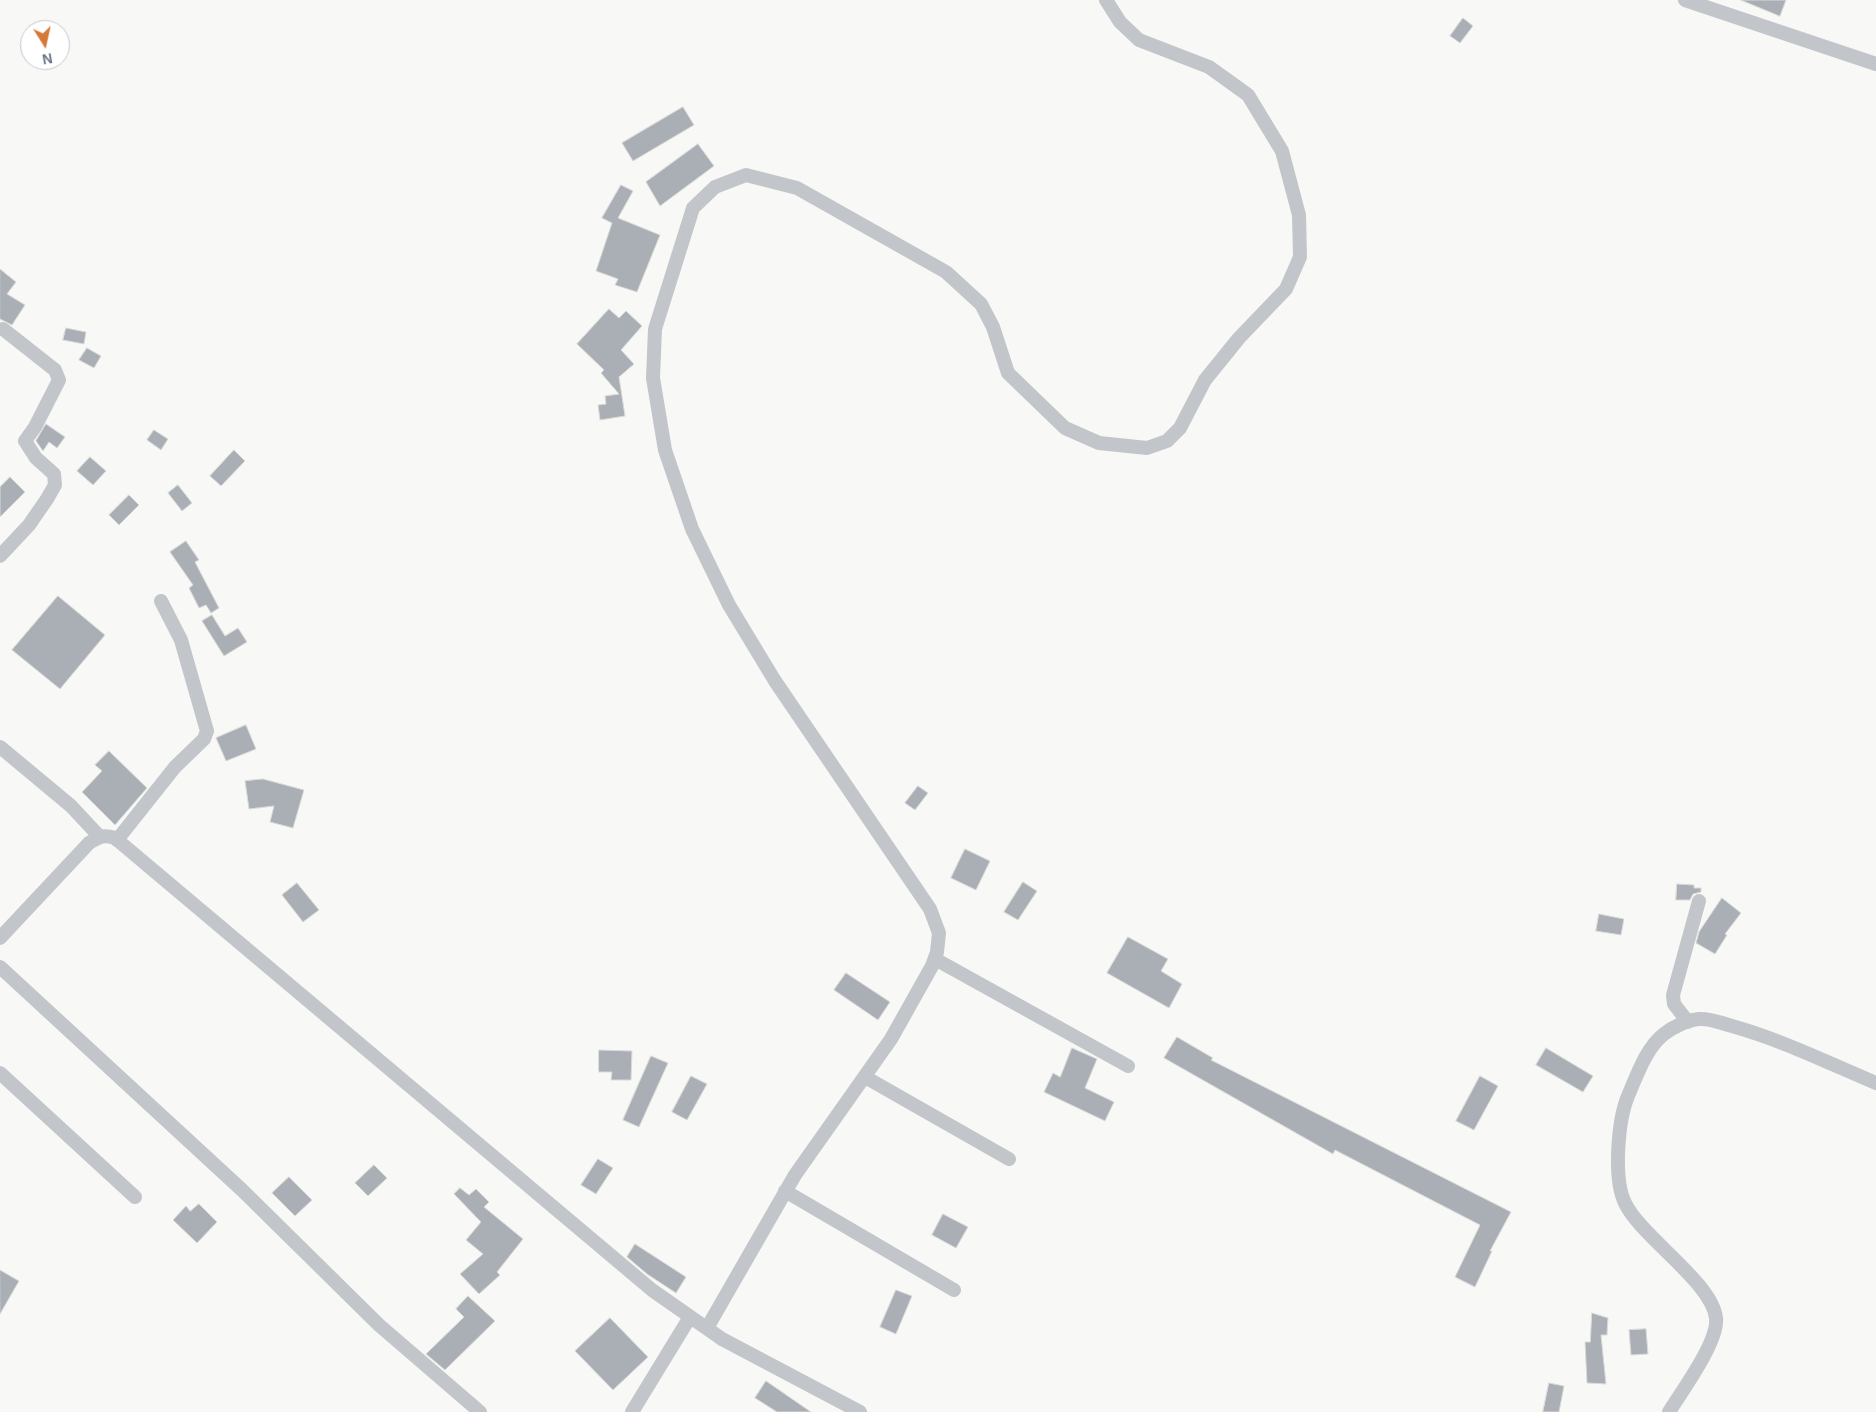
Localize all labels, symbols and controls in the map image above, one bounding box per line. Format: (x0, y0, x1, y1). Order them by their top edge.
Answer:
north arrow (20, 20, 70, 70)
text: N (41, 50, 54, 68)

